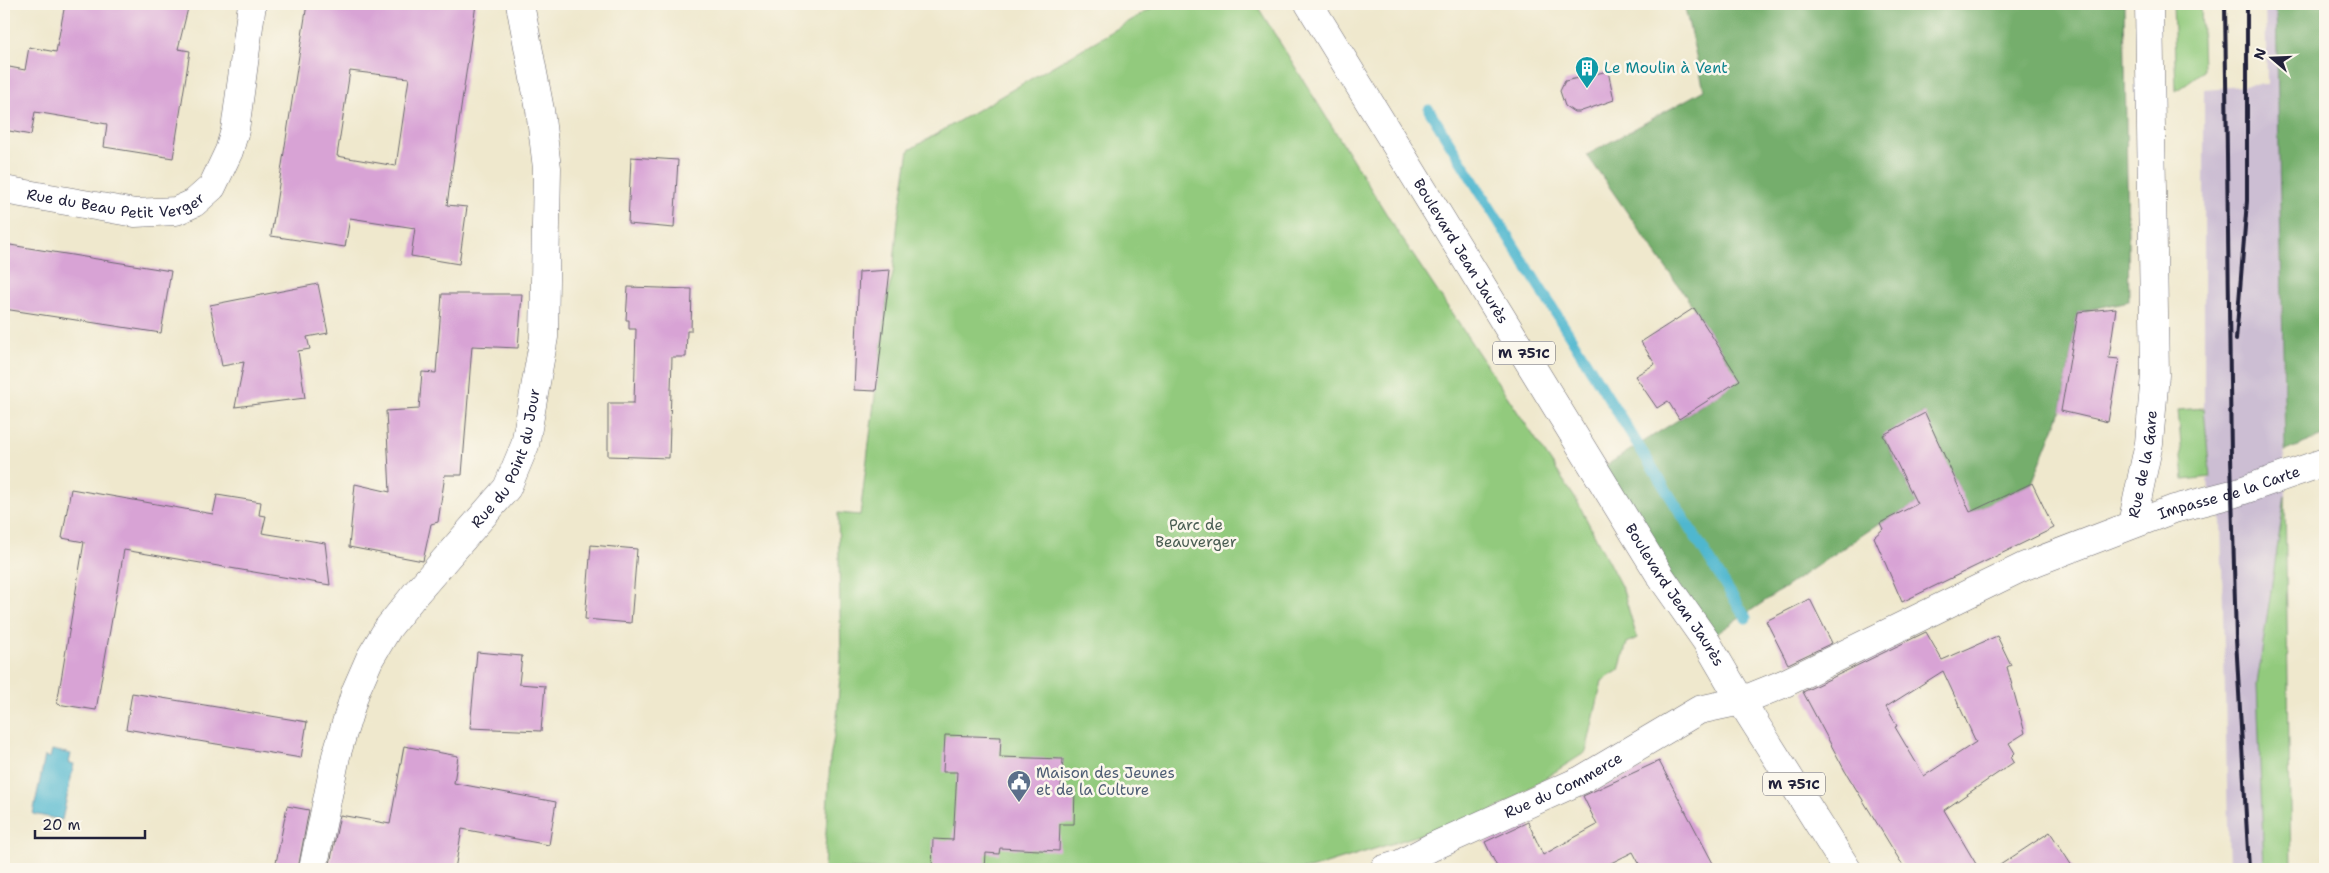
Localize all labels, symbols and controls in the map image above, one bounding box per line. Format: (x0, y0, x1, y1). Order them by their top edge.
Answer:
north arrow (2246, 32, 2296, 82)
text: N (2249, 46, 2270, 62)
building icon: Le Moulin à Vent (1574, 55, 1600, 89)
place label: Le Moulin à Vent (1604, 58, 1728, 78)
street label: Boulevard Jean Jaurès (1409, 175, 1513, 327)
street label: Rue du Beau Petit Verger (22, 182, 204, 200)
text: Rue du Beau Petit Verger (25, 184, 209, 223)
road number: M 751C (1493, 342, 1555, 364)
street label: Rue du Point du Jour (467, 387, 545, 532)
street label: Rue de la Gare (2124, 409, 2162, 520)
street label: Impasse de la Carte (2155, 461, 2303, 524)
park label: Parc de Beauverger (1155, 515, 1237, 552)
street label: Boulevard Jean Jaurès (1621, 520, 1729, 670)
street label: Rue du Commerce (1501, 748, 1626, 823)
place label: Maison des Jeunes et de la Culture (1036, 763, 1175, 800)
public building icon: Maison des Jeunes et de la Culture (1006, 769, 1032, 803)
road number: M 751C (1763, 772, 1825, 796)
scale bar (35, 808, 145, 840)
text: 20 m (42, 815, 81, 835)

